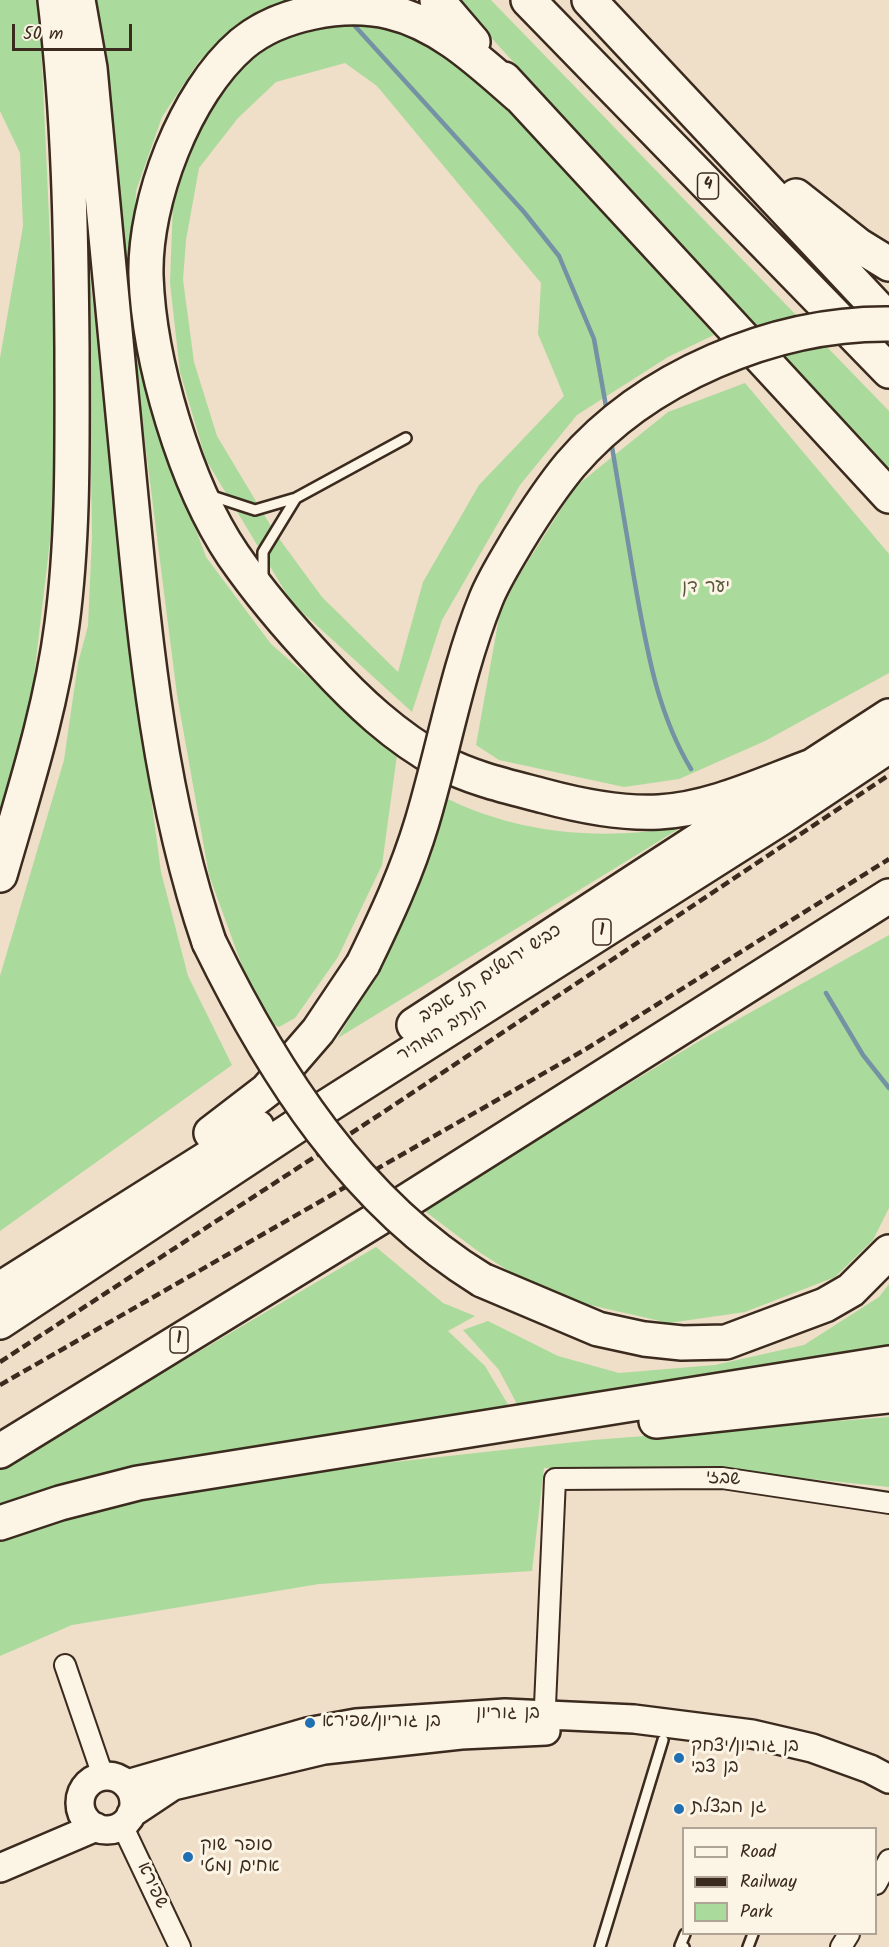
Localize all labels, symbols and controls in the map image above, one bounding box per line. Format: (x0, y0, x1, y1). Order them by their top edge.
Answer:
scale bar (15, 12, 135, 50)
text: 50 m (23, 20, 63, 49)
road number: 4 (698, 173, 718, 199)
park label: יער דן (682, 578, 730, 600)
road number: 1 (593, 919, 611, 945)
street label: כביש ירושלים תל אביב (416, 921, 566, 1029)
street label: הנתיב המהיר (394, 996, 492, 1068)
road number: 1 (170, 1327, 188, 1353)
street label: שבזי (705, 1468, 741, 1492)
street label: בן גוריון (476, 1704, 540, 1726)
place label: בן גוריון/שפירא (322, 1712, 441, 1734)
marker: בן גוריון/שפירא (303, 1716, 317, 1730)
place label: בן גוריון/יצחק בן צבי (691, 1737, 799, 1780)
marker: בן גוריון/יצחק בן צבי (672, 1751, 686, 1765)
place label: גן חבצלת (691, 1798, 767, 1820)
marker: גן חבצלת (672, 1802, 686, 1816)
legend (682, 1827, 877, 1935)
place label: סופר שוק אחים נמטי (200, 1836, 280, 1878)
text: Road (740, 1838, 776, 1867)
marker: סופר שוק אחים נמטי (181, 1850, 195, 1864)
street label: שפירא (131, 1859, 171, 1913)
text: Railway (740, 1868, 797, 1897)
text: Park (740, 1898, 773, 1927)

